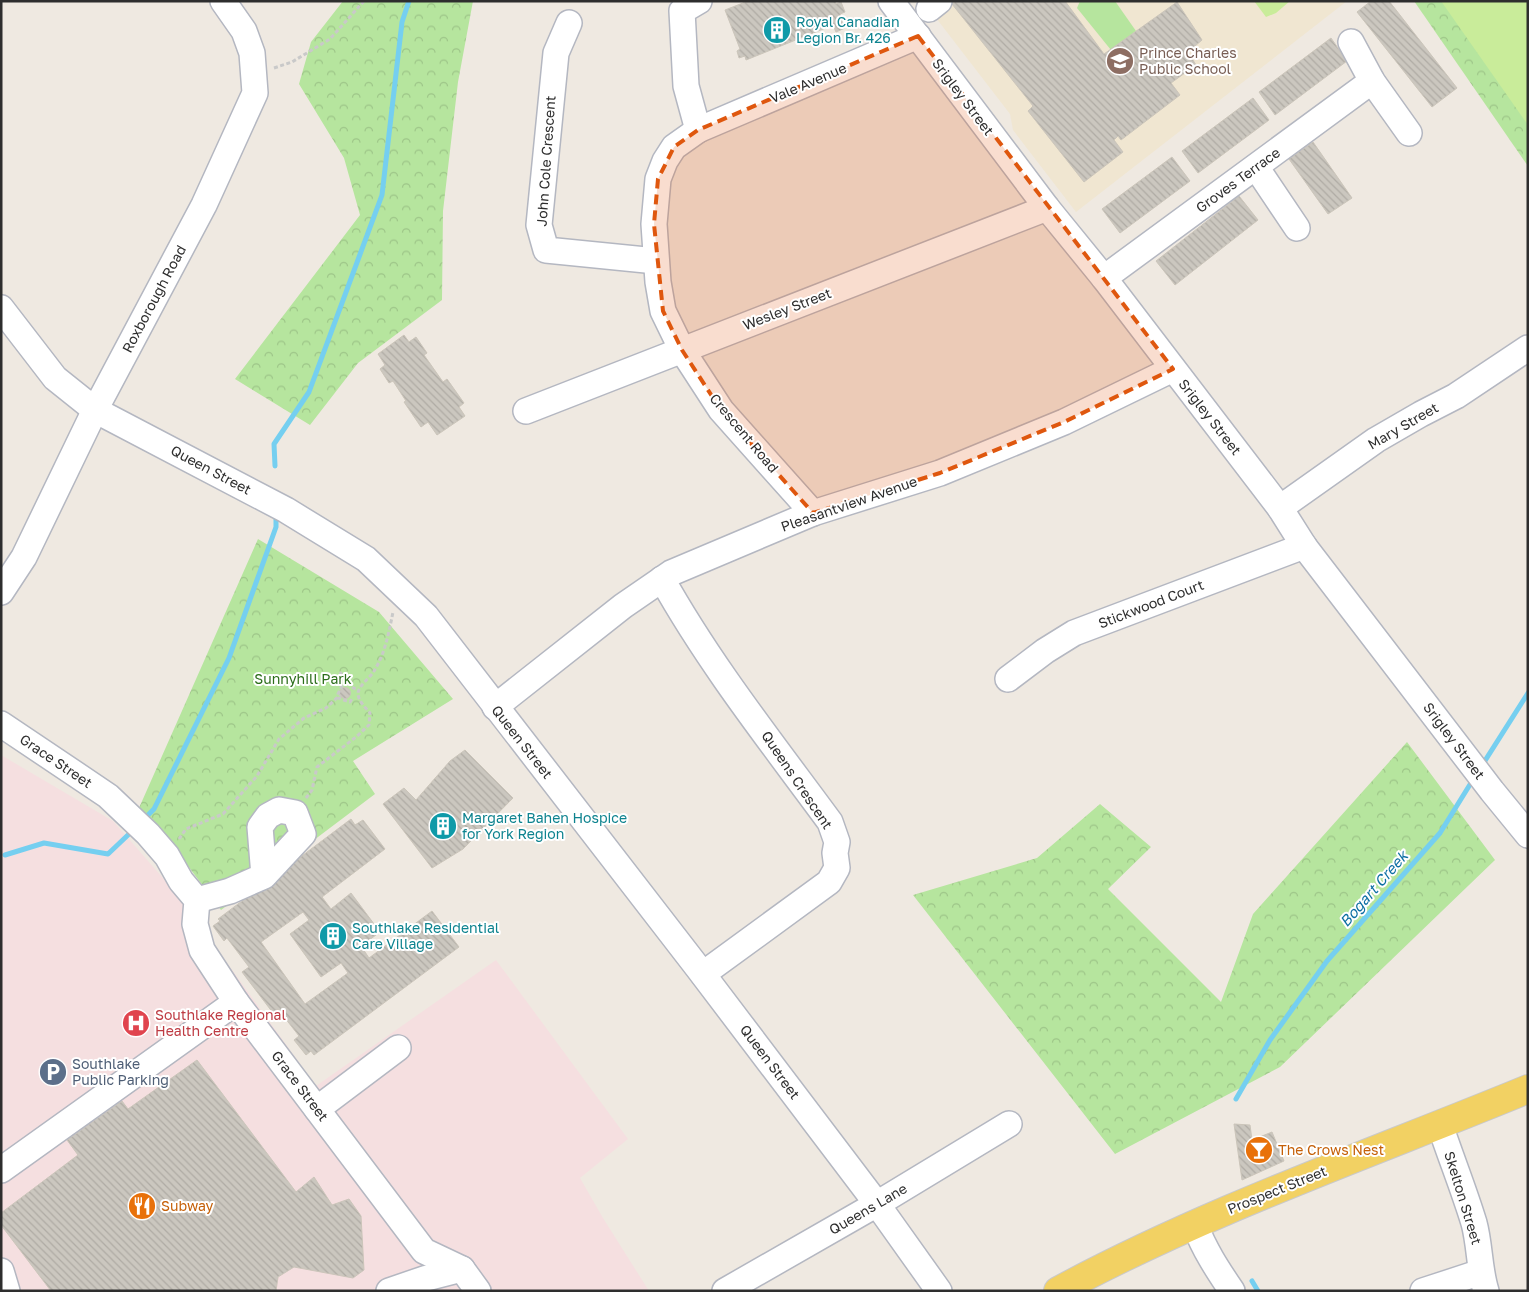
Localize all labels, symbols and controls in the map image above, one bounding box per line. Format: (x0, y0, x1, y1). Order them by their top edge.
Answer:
place label: Royal Canadian Legion Br. 426 (796, 13, 900, 46)
building icon: Royal Canadian Legion Br. 426 (762, 15, 792, 45)
place label: Prince Charles Public School (1139, 44, 1237, 77)
school or university icon: Prince Charles Public School (1105, 46, 1135, 76)
street label: Srigley Street (929, 55, 998, 138)
street label: Vale Avenue (767, 59, 849, 106)
street label: John Cole Crescent (532, 95, 559, 227)
street label: Groves Terrace (1192, 143, 1283, 216)
street label: Roxborough Road (118, 242, 189, 355)
street label: Wesley Street (740, 284, 833, 333)
street label: Srigley Street (1175, 375, 1245, 458)
street label: Crescent Road (706, 390, 782, 476)
street label: Mary Street (1364, 399, 1441, 453)
street label: Queen Street (168, 441, 254, 498)
street label: Pleasantview Avenue (778, 472, 919, 535)
street label: Stickwood Court (1096, 576, 1206, 631)
park label: Sunnyhill Park (254, 670, 352, 687)
street label: Srigley Street (1420, 699, 1489, 782)
street label: Queen Street (488, 702, 556, 782)
street label: Queens Crescent (758, 727, 837, 832)
street label: Grace Street (17, 730, 96, 791)
place label: Margaret Bahen Hospice for York Region (462, 809, 627, 842)
building icon: Margaret Bahen Hospice for York Region (428, 811, 458, 841)
water label: Bogart Creek (1335, 846, 1413, 931)
place label: Southlake Residential Care Village (352, 919, 499, 952)
building icon: Southlake Residential Care Village (318, 921, 348, 951)
place label: Southlake Regional Health Centre (155, 1006, 286, 1039)
hospital icon: Southlake Regional Health Centre (121, 1008, 151, 1038)
street label: Queen Street (737, 1021, 804, 1102)
street label: Grace Street (268, 1047, 332, 1124)
place label: Southlake Public Parking (72, 1055, 169, 1088)
parking icon: Southlake Public Parking (38, 1057, 68, 1087)
bar icon: The Crows Nest (1244, 1135, 1274, 1165)
place label: The Crows Nest (1278, 1141, 1384, 1158)
street label: Skelton Street (1441, 1149, 1486, 1246)
street label: Prospect Street (1225, 1162, 1329, 1217)
street label: Queens Lane (826, 1179, 910, 1238)
restaurant icon: Subway (127, 1191, 157, 1221)
place label: Subway (161, 1197, 214, 1214)

